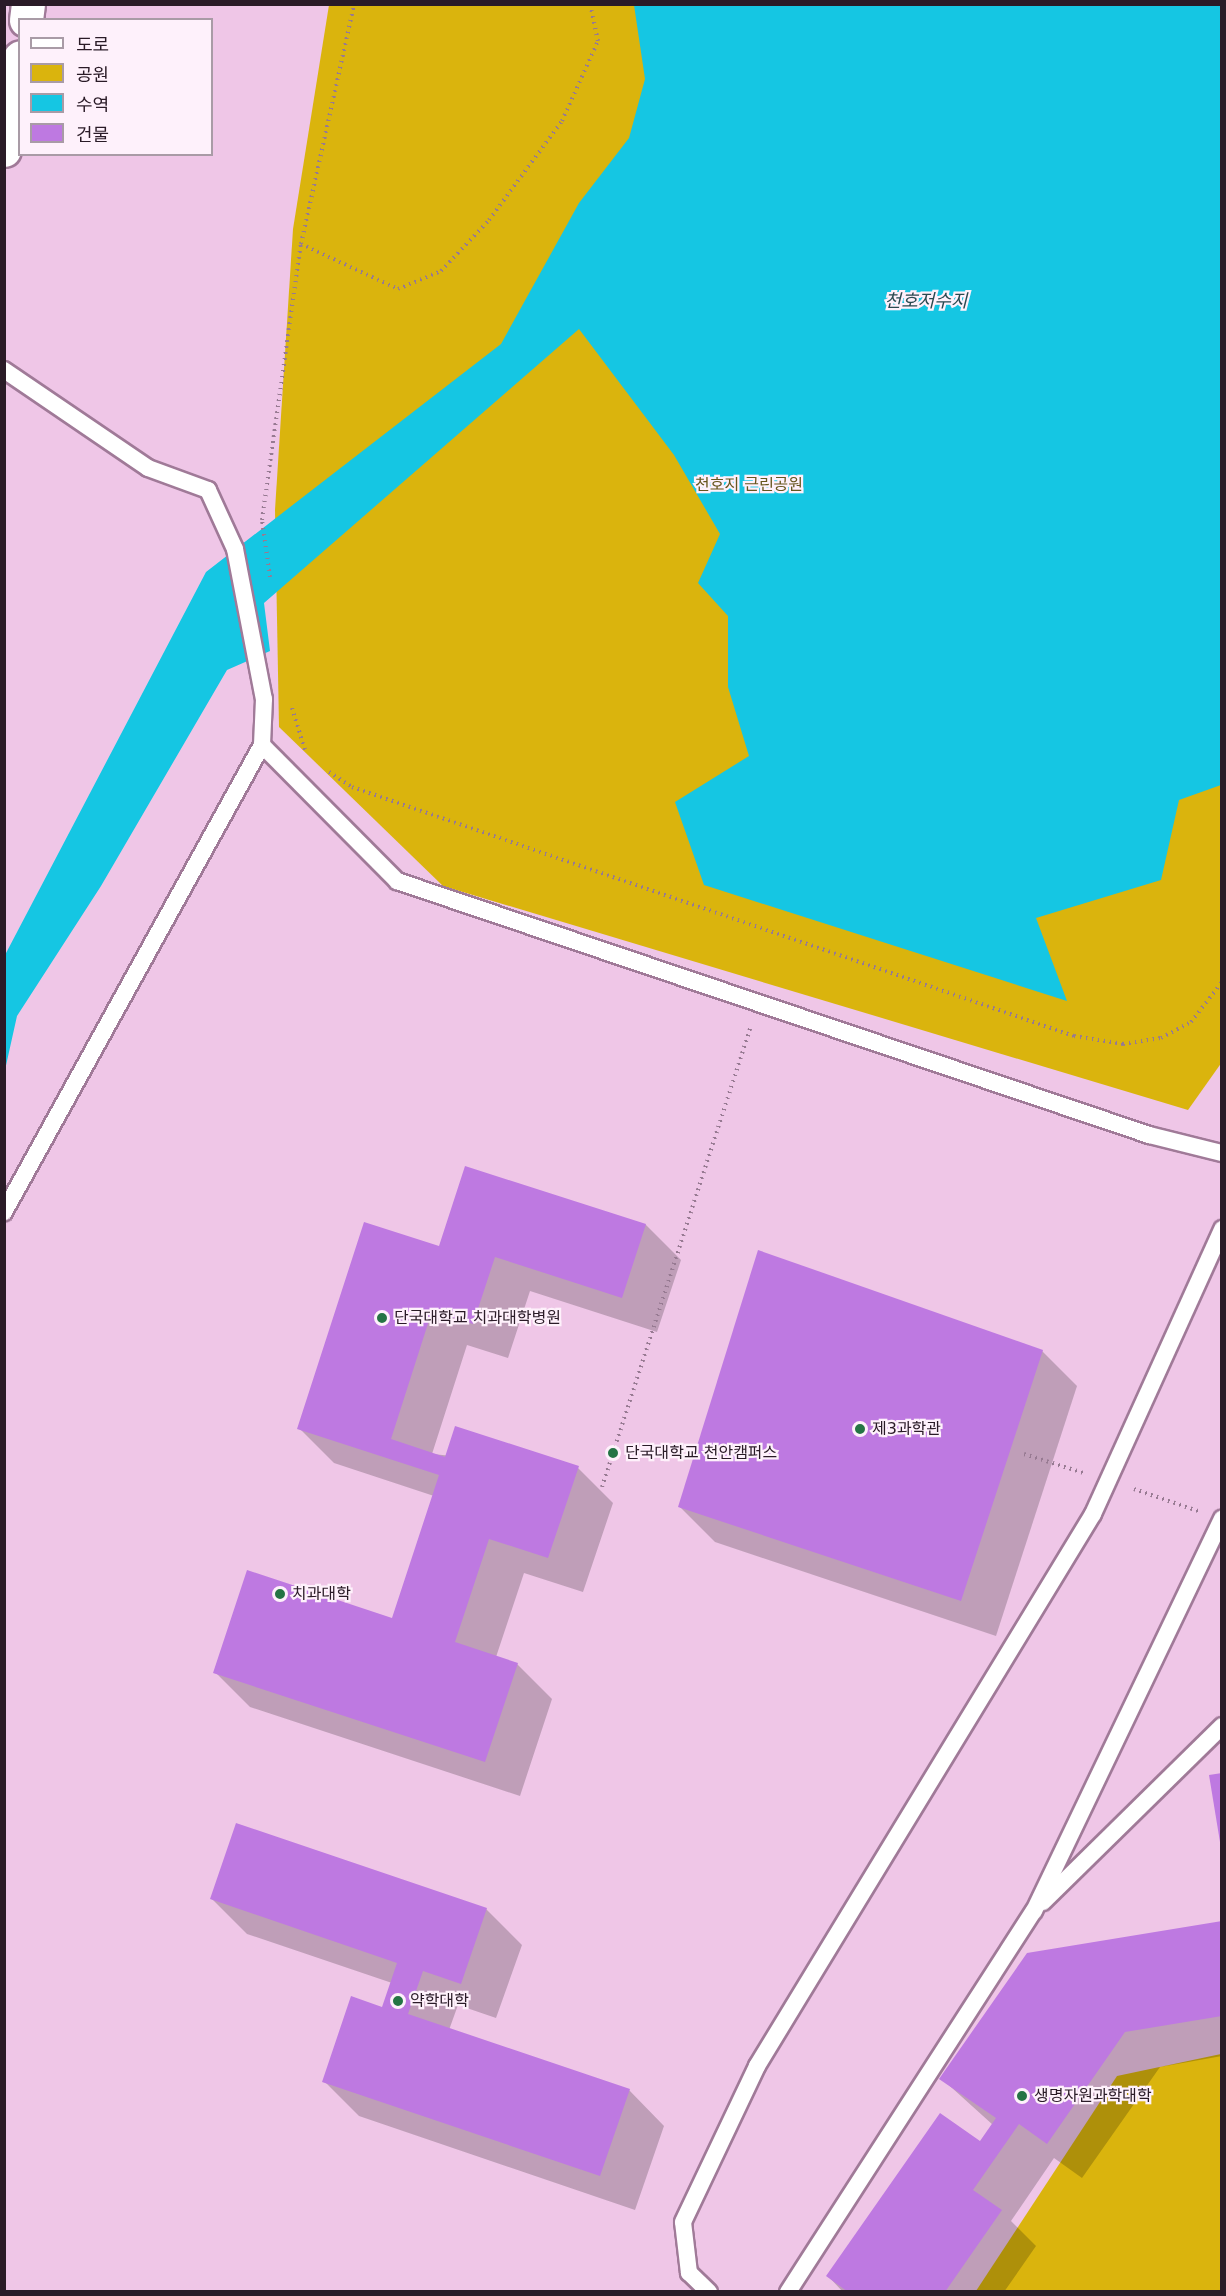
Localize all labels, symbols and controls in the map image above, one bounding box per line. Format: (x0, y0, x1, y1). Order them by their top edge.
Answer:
legend (18, 18, 213, 156)
text: 도로 (76, 34, 109, 55)
text: 공원 (76, 64, 109, 85)
text: 수역 (76, 94, 109, 115)
text: 건물 (76, 124, 109, 145)
water label: 천호저수지 (885, 290, 967, 312)
park label: 천호지 근린공원 (695, 475, 803, 495)
place label: 단국대학교 치과대학병원 (394, 1308, 561, 1328)
marker: 단국대학교 치과대학병원 (375, 1311, 389, 1325)
place label: 제3과학관 (872, 1419, 941, 1439)
marker: 제3과학관 (853, 1422, 867, 1436)
place label: 단국대학교 천안캠퍼스 (625, 1443, 777, 1463)
marker: 단국대학교 천안캠퍼스 (606, 1446, 620, 1460)
place label: 치과대학 (292, 1584, 351, 1604)
marker: 치과대학 (273, 1587, 287, 1601)
place label: 약학대학 (410, 1991, 469, 2011)
marker: 약학대학 (391, 1994, 405, 2008)
place label: 생명자원과학대학 (1034, 2086, 1152, 2106)
marker: 생명자원과학대학 (1015, 2089, 1029, 2103)

